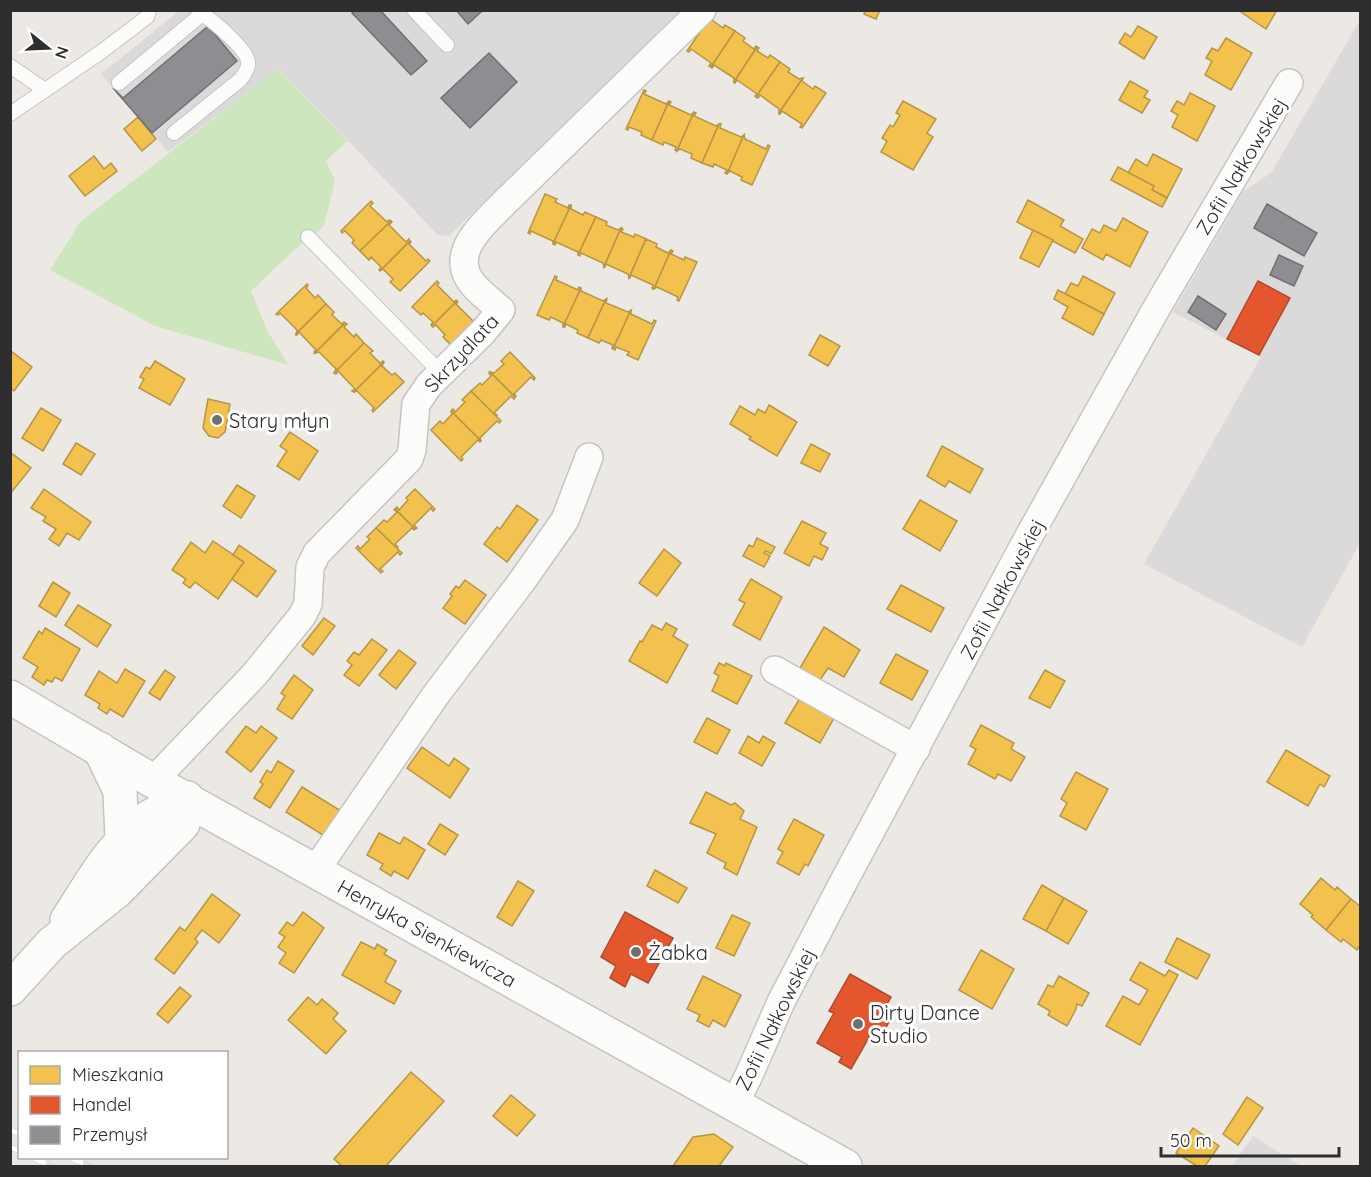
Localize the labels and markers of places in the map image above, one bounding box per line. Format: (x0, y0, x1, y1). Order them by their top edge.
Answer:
place label: Stary młyn (229, 408, 329, 433)
marker: Stary młyn (210, 413, 224, 427)
place label: Żabka (648, 940, 708, 965)
marker: Żabka (629, 945, 643, 959)
place label: Dirty Dance Studio (870, 1000, 980, 1048)
marker: Dirty Dance Studio (851, 1017, 865, 1031)

